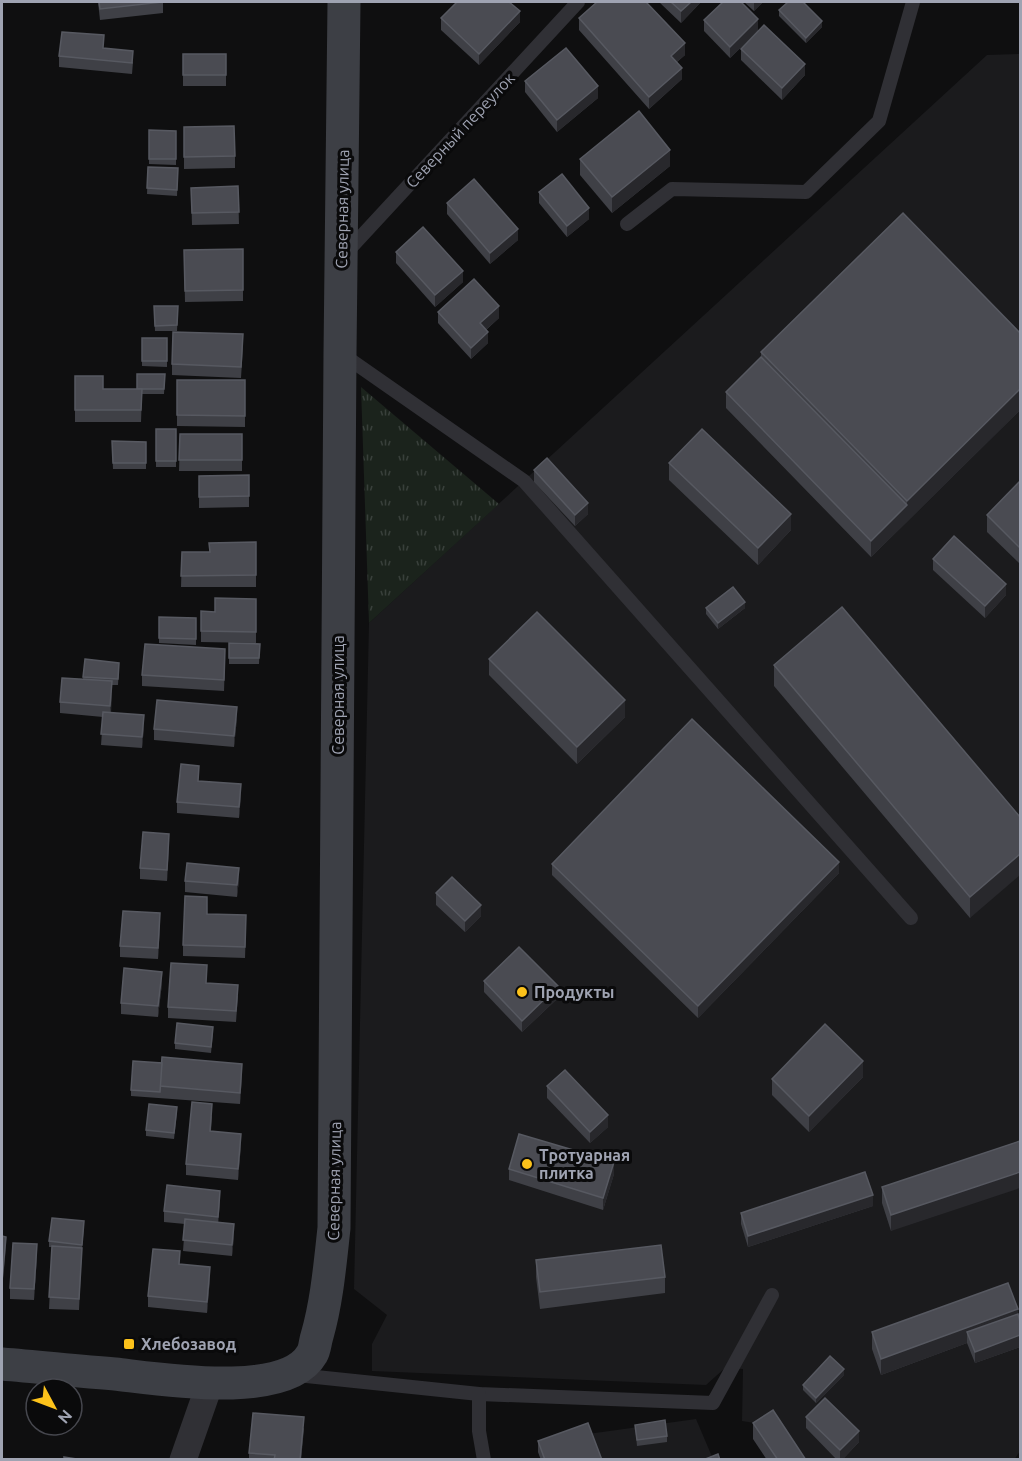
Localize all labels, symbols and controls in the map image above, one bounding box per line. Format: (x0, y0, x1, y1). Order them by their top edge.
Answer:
street label: Северный переулок (402, 69, 518, 191)
street label: Северная улица (332, 149, 352, 269)
street label: Северная улица (329, 635, 347, 755)
place label: Продукты (534, 983, 614, 1001)
marker: Продукты (515, 985, 529, 999)
street label: Северная улица (324, 1121, 344, 1241)
place label: Тротуарная плитка (539, 1146, 630, 1182)
marker: Тротуарная плитка (520, 1157, 534, 1171)
place label: Хлебозавод (141, 1335, 237, 1353)
marker: Хлебозавод (122, 1337, 136, 1351)
north arrow (24, 1377, 84, 1437)
text: N (55, 1406, 76, 1427)

